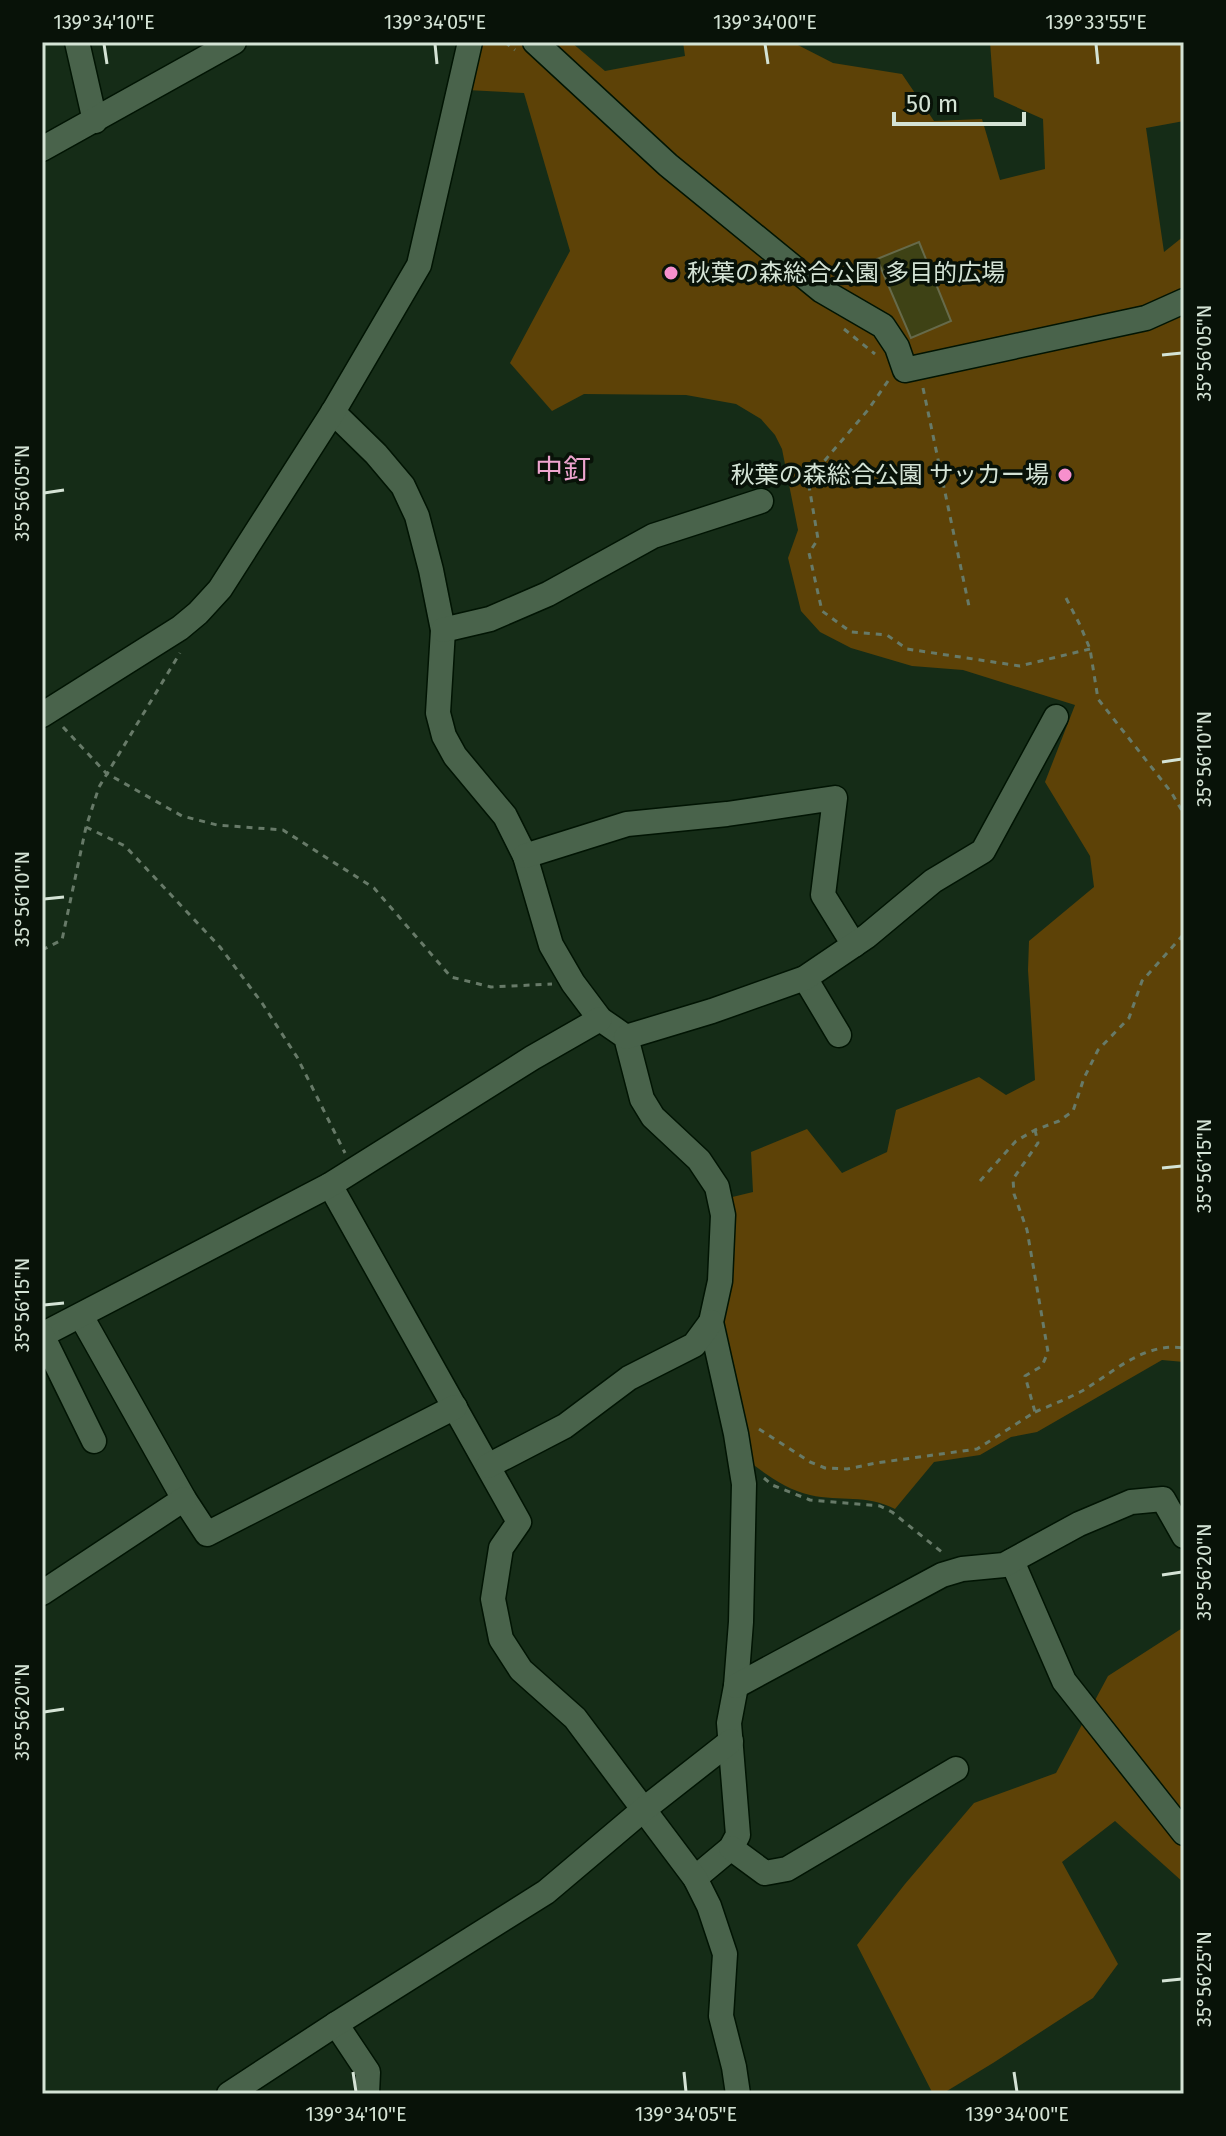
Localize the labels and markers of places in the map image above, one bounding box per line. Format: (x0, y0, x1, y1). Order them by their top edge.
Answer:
place label: 秋葉の森総合公園 多目的広場 (687, 259, 1005, 287)
marker: 秋葉の森総合公園 多目的広場 (662, 264, 680, 282)
place label: 秋葉の森総合公園 サッカー場 (731, 461, 1049, 489)
marker: 秋葉の森総合公園 サッカー場 (1056, 466, 1074, 484)

